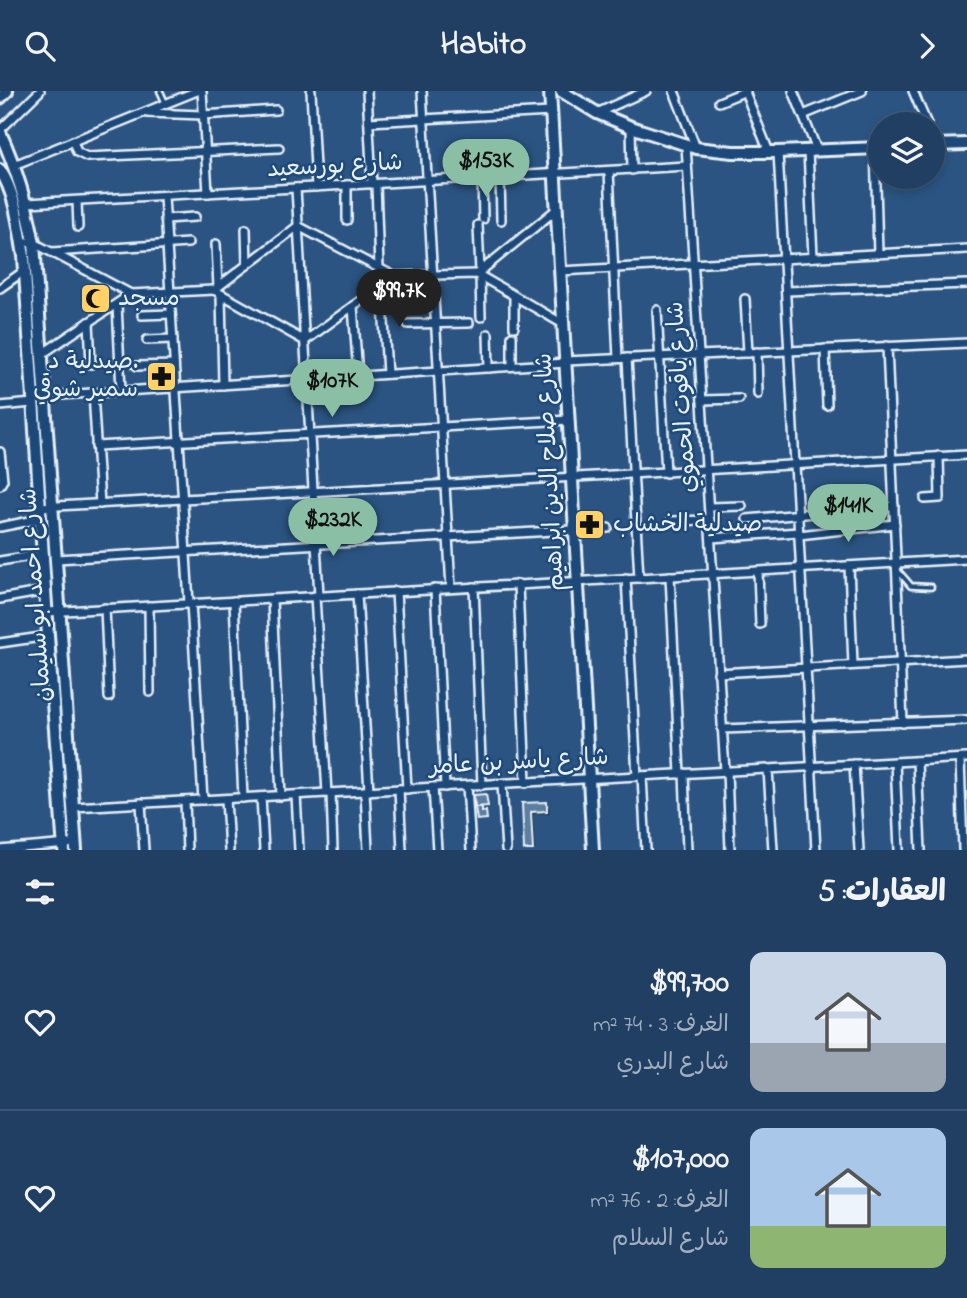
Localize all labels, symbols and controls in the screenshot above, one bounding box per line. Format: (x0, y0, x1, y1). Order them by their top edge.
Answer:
text: Habito (441, 22, 526, 69)
icon: search (21, 27, 59, 65)
icon: forward (908, 27, 946, 65)
map controls (868, 112, 945, 189)
button: layers (868, 112, 945, 189)
pin: $153K (437, 139, 535, 199)
text: $153K (458, 145, 514, 178)
street label: شارع بورسعيد (266, 146, 404, 188)
pin: $99.7K (342, 269, 456, 329)
text: $99.7K (372, 275, 426, 308)
mosque icon: مسجد (78, 282, 112, 316)
place label: مسجد (118, 282, 180, 317)
street label: شارع ياقوت الحموي (659, 300, 707, 494)
place label: صيدلية د. سمير شوقي (33, 345, 138, 408)
street label: شارع صلاح الدين ابراهيم (527, 352, 575, 592)
pharmacy icon: صيدلية د. سمير شوقي (144, 359, 178, 393)
pin: $107K (283, 359, 381, 419)
text: $107K (306, 365, 358, 398)
pin: $141K (799, 484, 897, 544)
street label: شارع احمد ابو سليمان (12, 487, 62, 703)
text: $141K (823, 490, 873, 523)
pin: $232K (284, 498, 382, 558)
text: $232K (304, 504, 362, 537)
pharmacy icon: صيدلية الخشاب (573, 508, 607, 542)
place label: صيدلية الخشاب (613, 508, 762, 543)
street label: شارع ياسر بن عامر (426, 741, 610, 785)
text: العقارات: 5 (818, 871, 946, 915)
icon: filters (21, 873, 59, 911)
text: $99,700 (649, 962, 729, 1006)
icon: home (806, 980, 890, 1064)
icon: heart (21, 1003, 59, 1041)
text: الغرف: 3 · 74 m² (593, 1009, 729, 1042)
text: شارع البدري (617, 1047, 729, 1080)
text: $107,000 (632, 1138, 729, 1182)
icon: home (806, 1156, 890, 1240)
icon: heart (21, 1179, 59, 1217)
text: الغرف: 2 · 76 m² (590, 1185, 729, 1218)
text: شارع السلام (612, 1223, 729, 1256)

